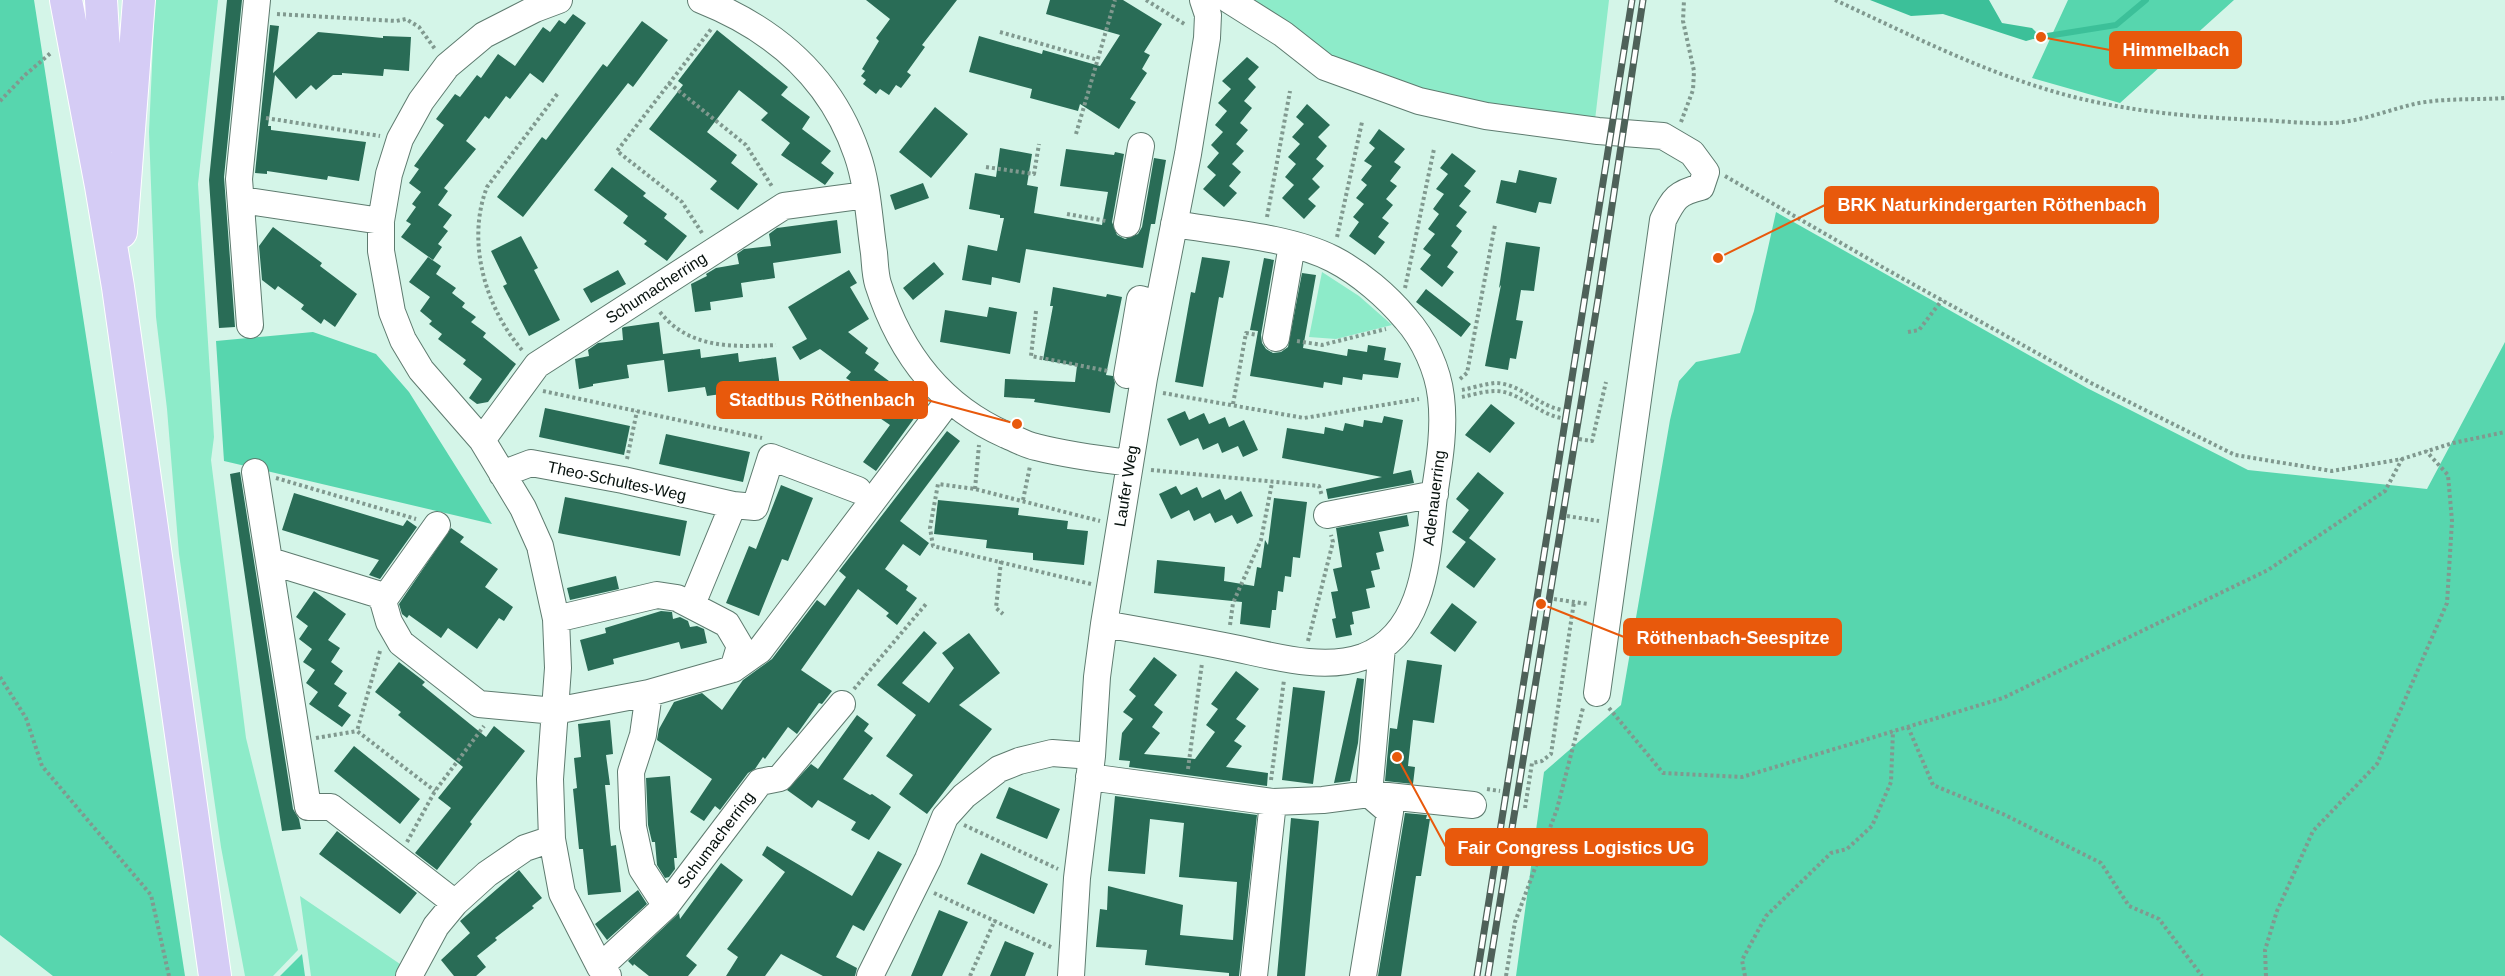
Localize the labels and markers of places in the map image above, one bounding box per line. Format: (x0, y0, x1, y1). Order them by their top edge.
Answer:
callout: Himmelbach (2110, 32, 2241, 68)
callout: BRK Naturkindergarten Röthenbach (1825, 187, 2158, 223)
callout: Stadtbus Röthenbach (717, 382, 927, 418)
callout: Röthenbach-Seespitze (1624, 619, 1841, 655)
callout: Fair Congress Logistics UG (1446, 829, 1707, 865)

